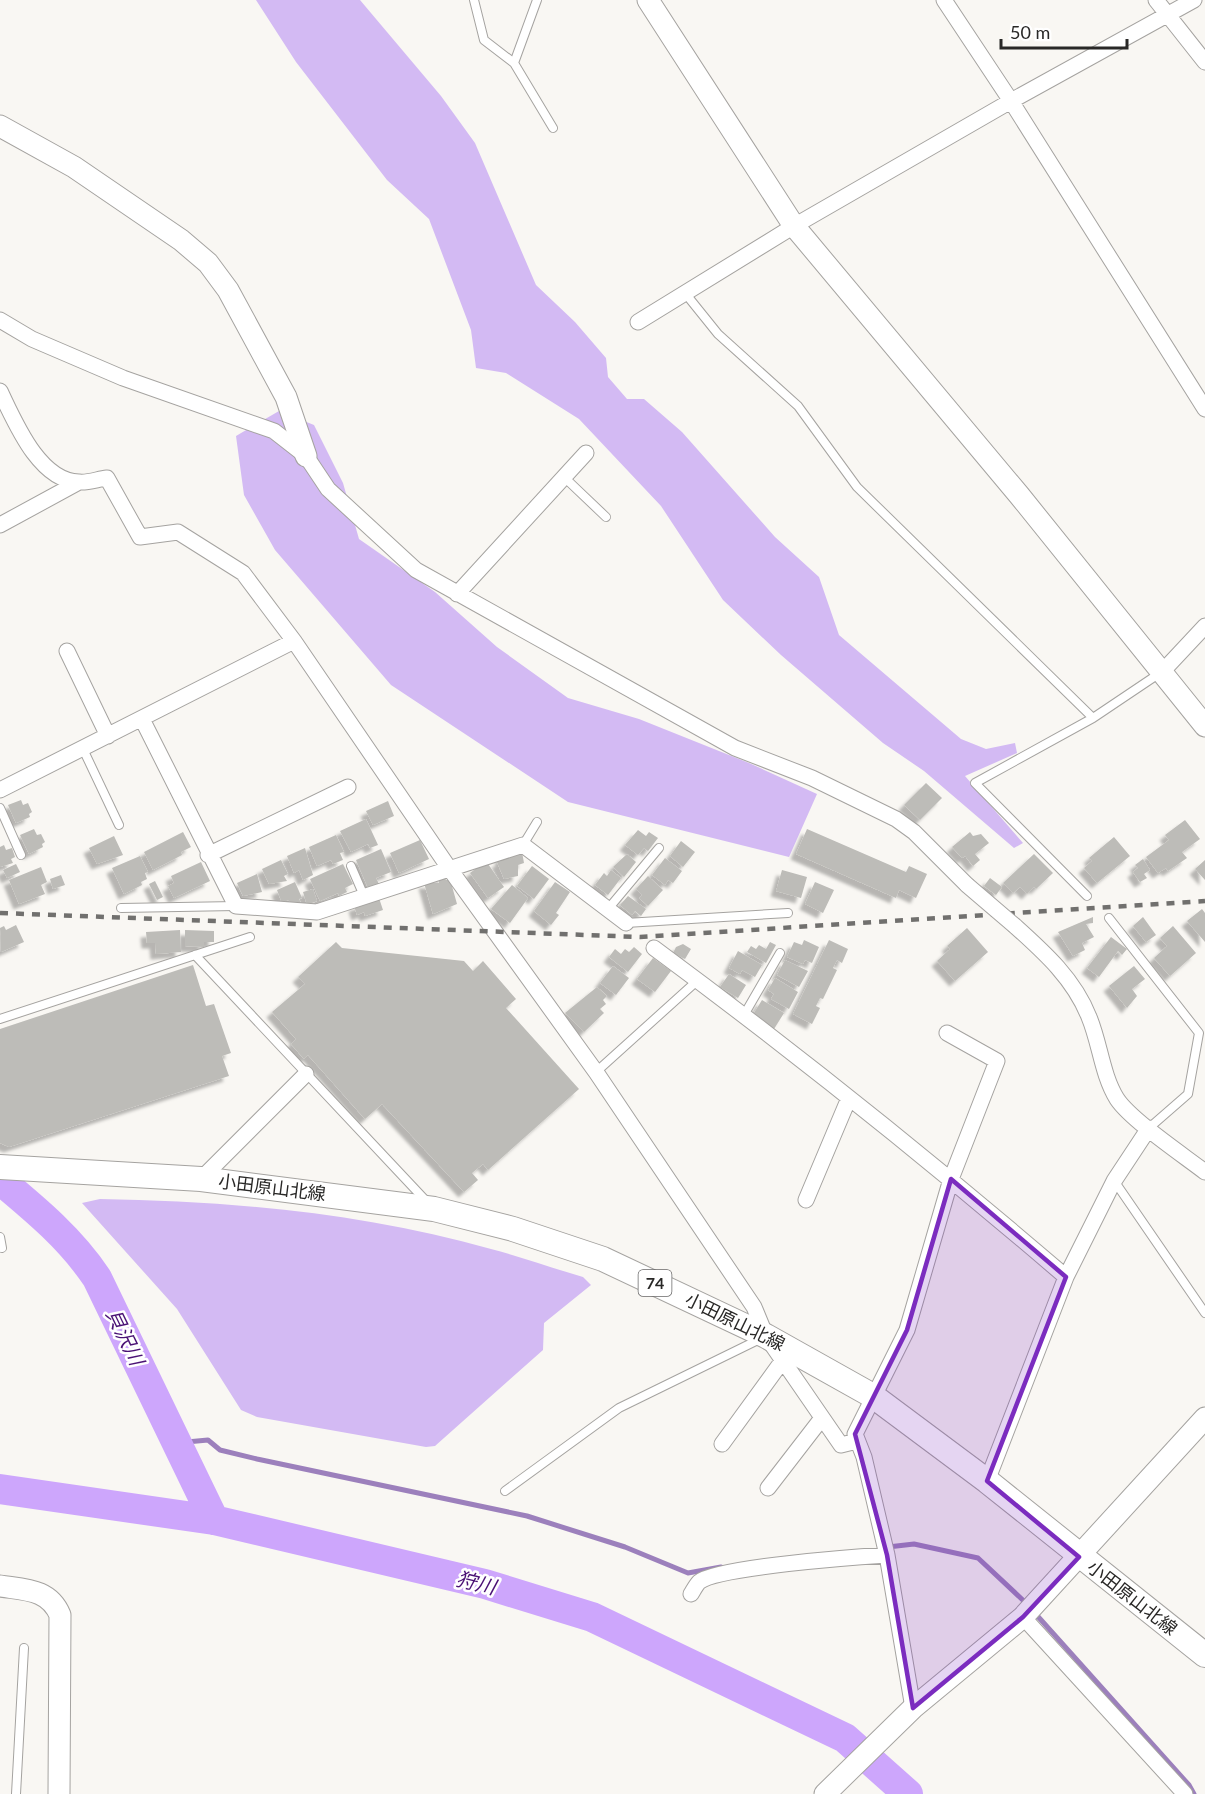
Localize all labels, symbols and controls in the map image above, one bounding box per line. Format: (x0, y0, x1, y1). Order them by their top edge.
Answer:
scale bar (1001, 12, 1127, 50)
text: 50 m (1010, 21, 1050, 43)
street label: 小田原山北線 (217, 1170, 327, 1205)
road number: 74 (638, 1270, 672, 1296)
street label: 小田原山北線 (682, 1288, 789, 1355)
water label: 貝沢川 (102, 1304, 151, 1371)
street label: 小田原山北線 (1083, 1555, 1182, 1639)
water label: 狩川 (454, 1566, 500, 1599)

